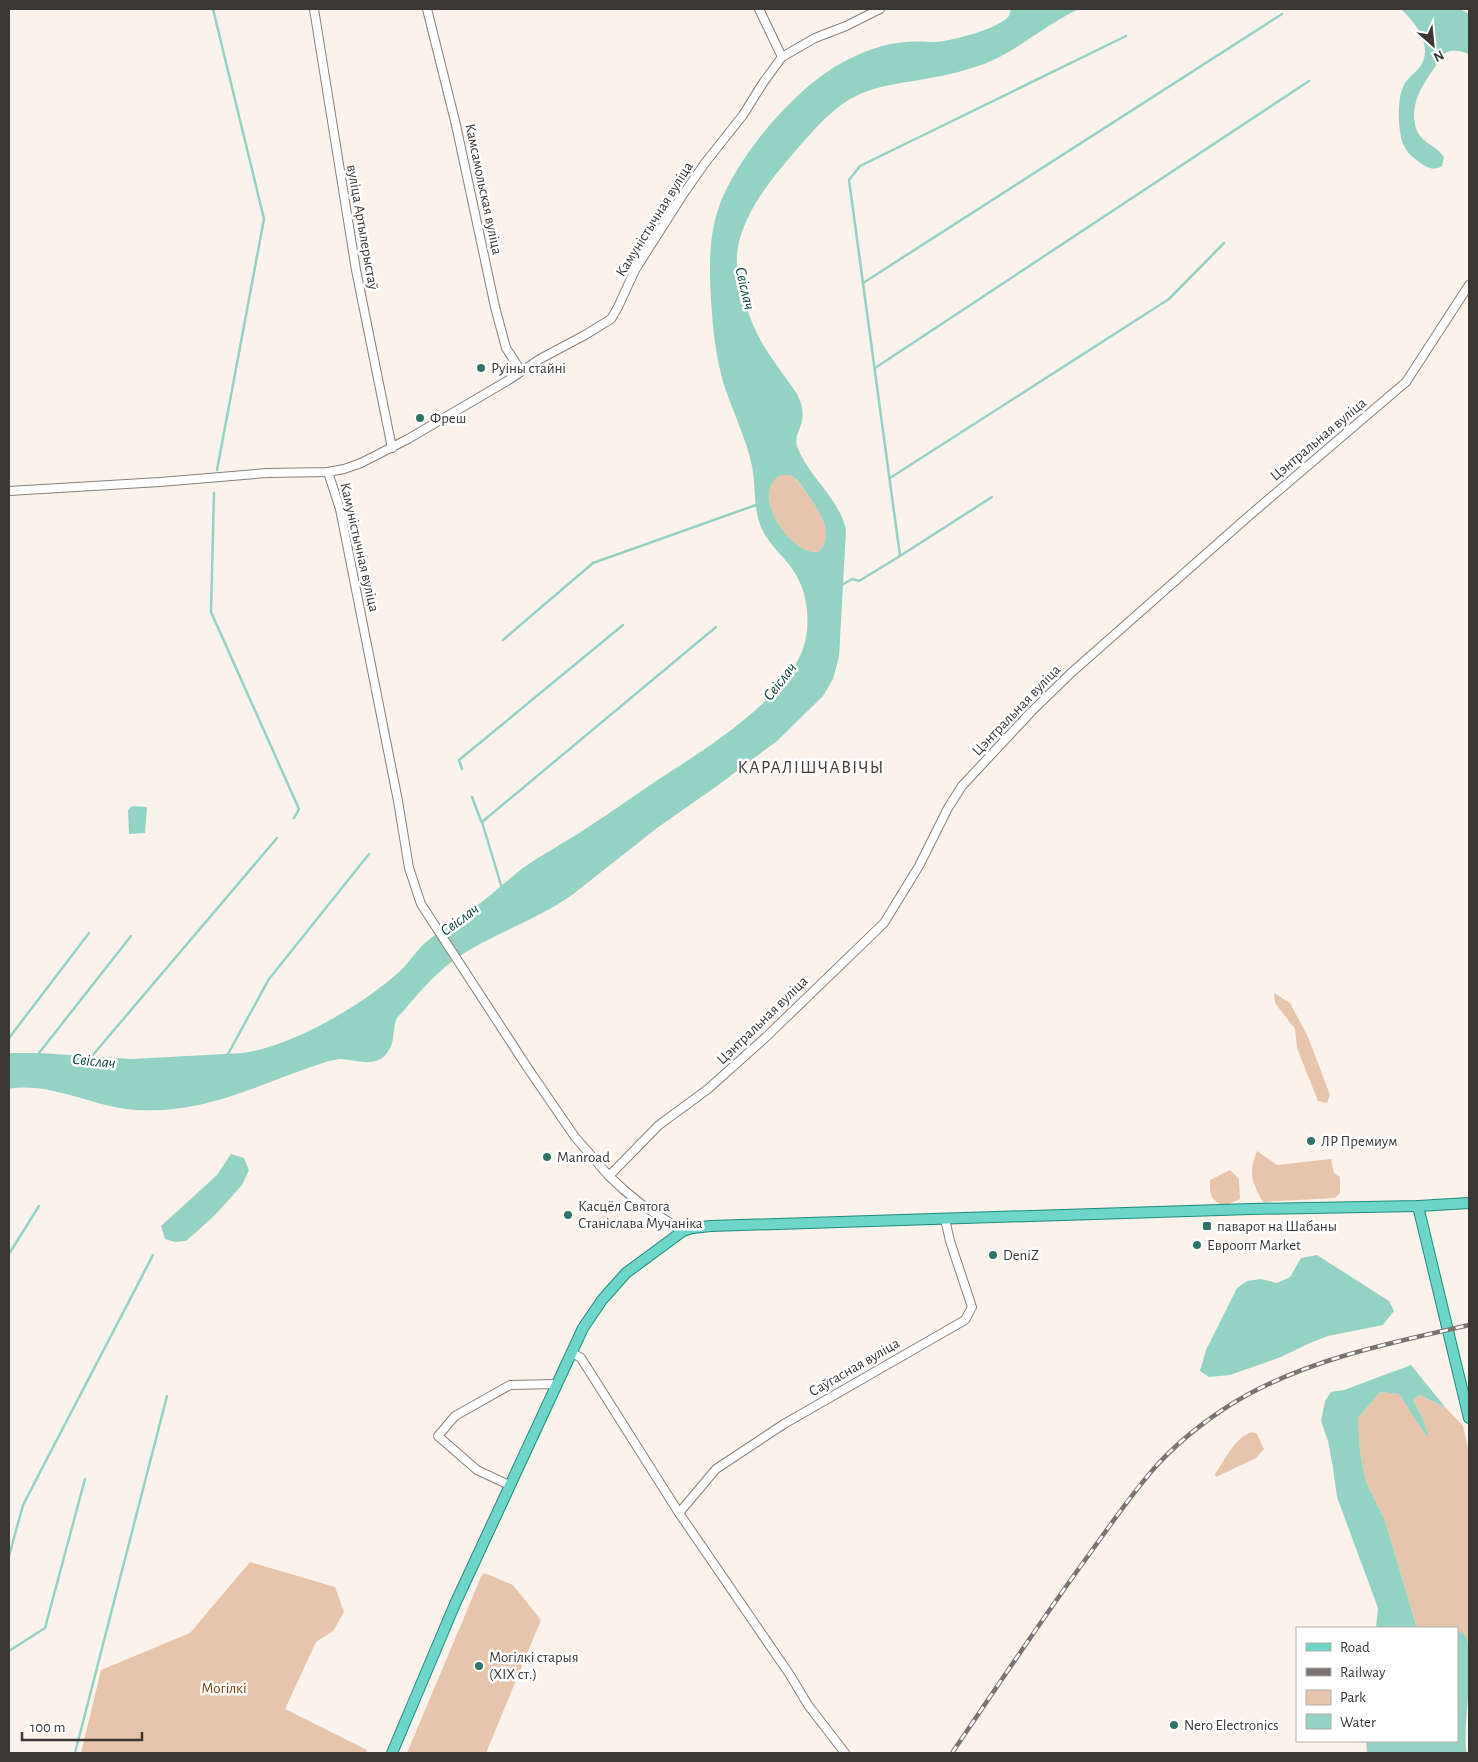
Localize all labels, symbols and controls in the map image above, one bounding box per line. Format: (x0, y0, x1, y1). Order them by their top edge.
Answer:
north arrow (1408, 20, 1458, 70)
text: N (1431, 47, 1446, 64)
street label: Камсамольская вуліца (462, 122, 505, 256)
street label: Камуністычная вуліца (613, 159, 696, 279)
street label: вуліца Артылерыстаў (344, 163, 381, 291)
water label: Свіслач (732, 265, 758, 311)
place label: Руіны стайні (491, 361, 566, 376)
marker: Руіны стайні (475, 362, 487, 374)
street label: Цэнтральная вуліца (1268, 395, 1369, 484)
place label: Фреш (430, 411, 466, 426)
marker: Фреш (414, 412, 426, 424)
street label: Камуністычная вуліца (337, 481, 382, 613)
water label: Свіслач (760, 659, 800, 704)
street label: Цэнтральная вуліца (969, 662, 1064, 759)
district label: КАРАЛІШЧАВІЧЫ (738, 759, 884, 777)
water label: Свіслач (437, 900, 482, 939)
street label: Цэнтральная вуліца (714, 973, 811, 1067)
water label: Свіслач (71, 1051, 117, 1071)
place label: ЛР Премиум (1321, 1134, 1397, 1149)
marker: ЛР Премиум (1305, 1135, 1317, 1147)
place label: Manroad (557, 1150, 610, 1165)
marker: Manroad (541, 1151, 553, 1163)
place label: Касцёл Святога Станіслава Мучаніка (578, 1199, 703, 1231)
marker: Касцёл Святога Станіслава Мучаніка (562, 1209, 574, 1221)
place label: паварот на Шабаны (1217, 1219, 1337, 1234)
marker: паварот на Шабаны (1201, 1220, 1213, 1232)
place label: Евроопт Market (1207, 1238, 1301, 1253)
marker: Евроопт Market (1191, 1239, 1203, 1251)
place label: DeniZ (1003, 1248, 1039, 1263)
marker: DeniZ (987, 1249, 999, 1261)
street label: Саўгасная вуліца (806, 1335, 902, 1399)
legend (1296, 1627, 1458, 1742)
text: Road (1340, 1640, 1370, 1655)
place label: Могілкі старыя (XIX ст.) (489, 1650, 579, 1682)
marker: Могілкі старыя (XIX ст.) (473, 1660, 485, 1672)
text: Railway (1340, 1665, 1386, 1680)
park label: Могілкі (201, 1681, 247, 1696)
text: Park (1340, 1690, 1366, 1705)
scale bar (22, 1710, 142, 1742)
text: Water (1340, 1715, 1376, 1730)
place label: Nero Electronics (1184, 1718, 1279, 1733)
marker: Nero Electronics (1168, 1719, 1180, 1731)
text: 100 m (30, 1720, 65, 1735)

